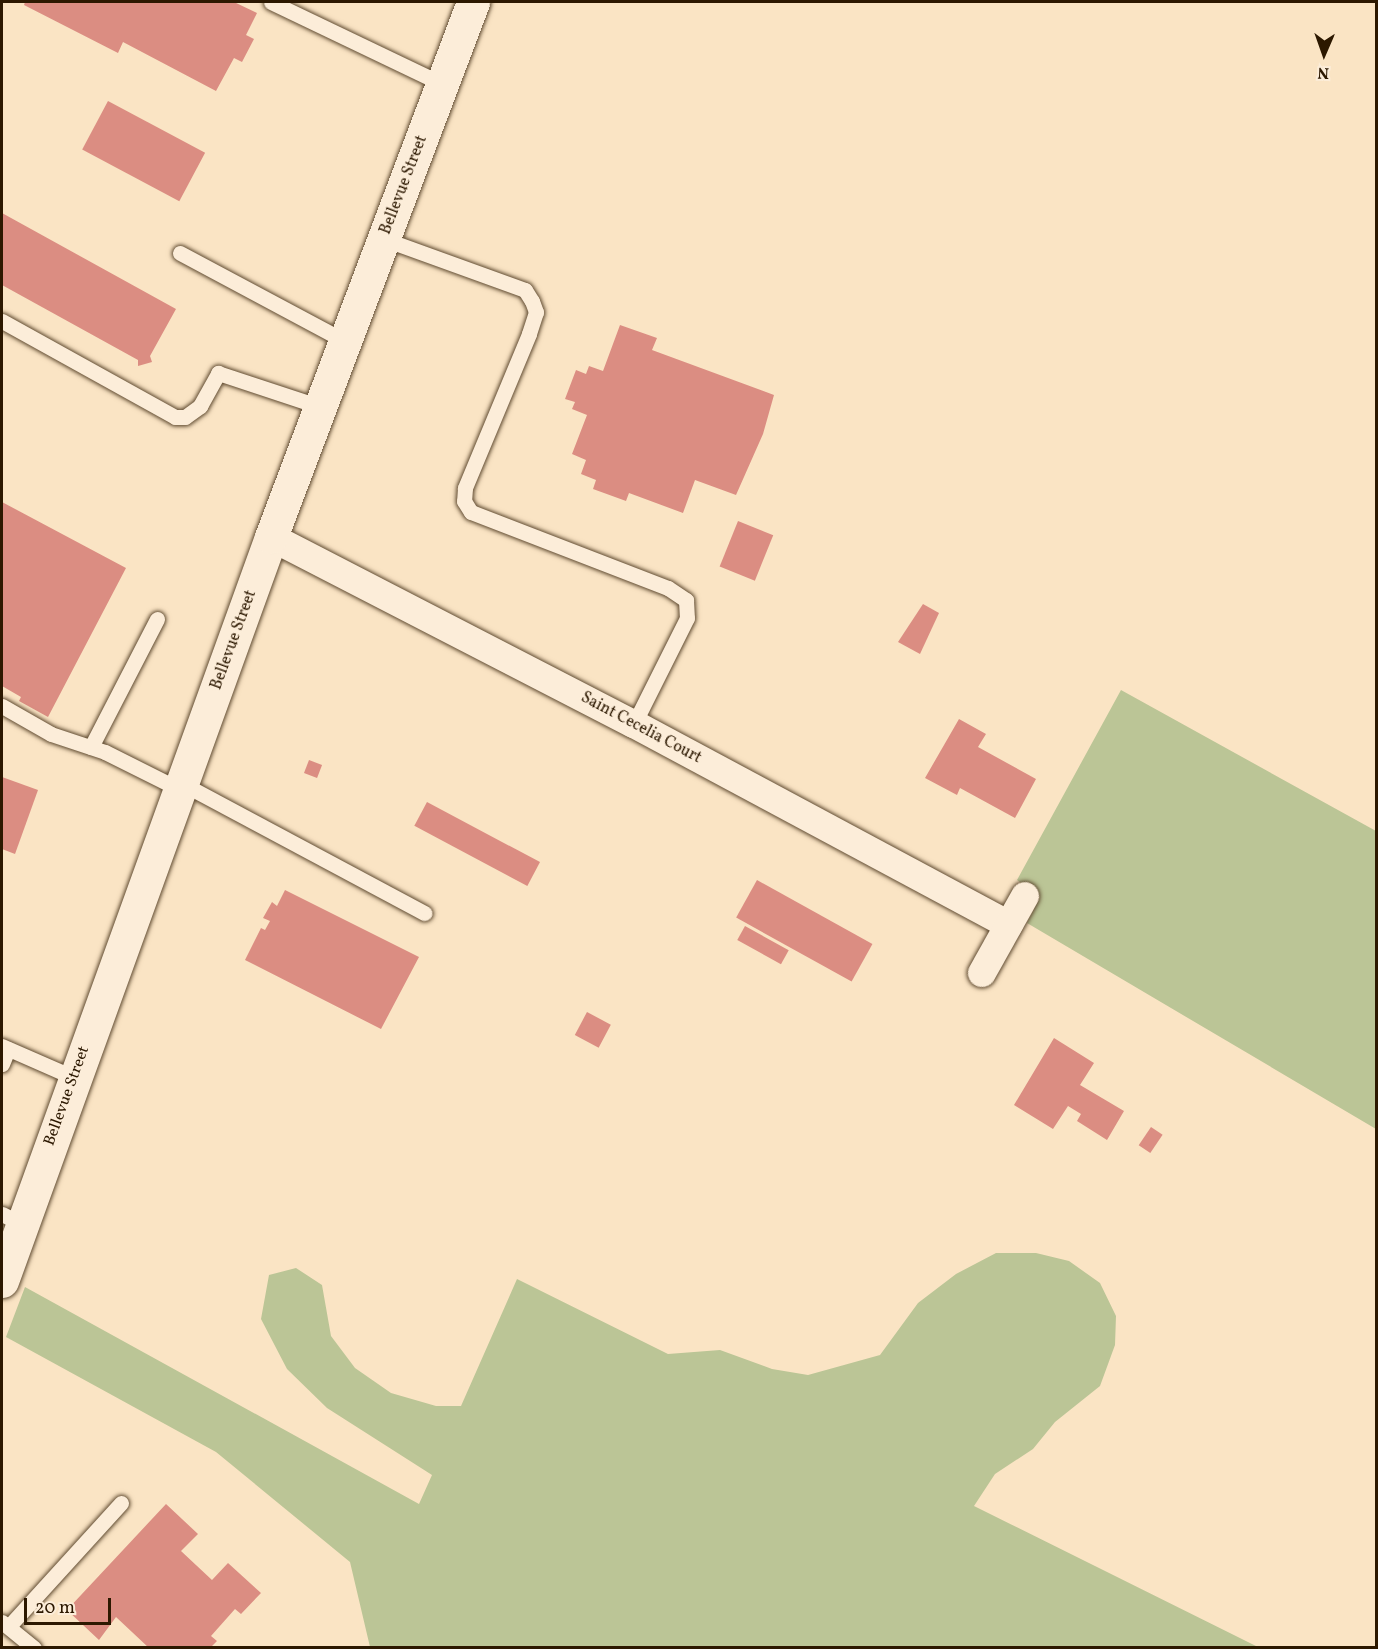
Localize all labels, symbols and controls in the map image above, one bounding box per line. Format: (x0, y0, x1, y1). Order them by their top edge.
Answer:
north arrow (1294, 24, 1354, 84)
text: N (1317, 61, 1330, 83)
street label: Bellevue Street (376, 133, 432, 237)
street label: Bellevue Street (207, 588, 261, 692)
street label: Saint Cecelia Court (577, 688, 705, 768)
street label: Bellevue Street (40, 1044, 94, 1148)
scale bar (27, 1586, 114, 1624)
text: 20 m (35, 1596, 75, 1621)

